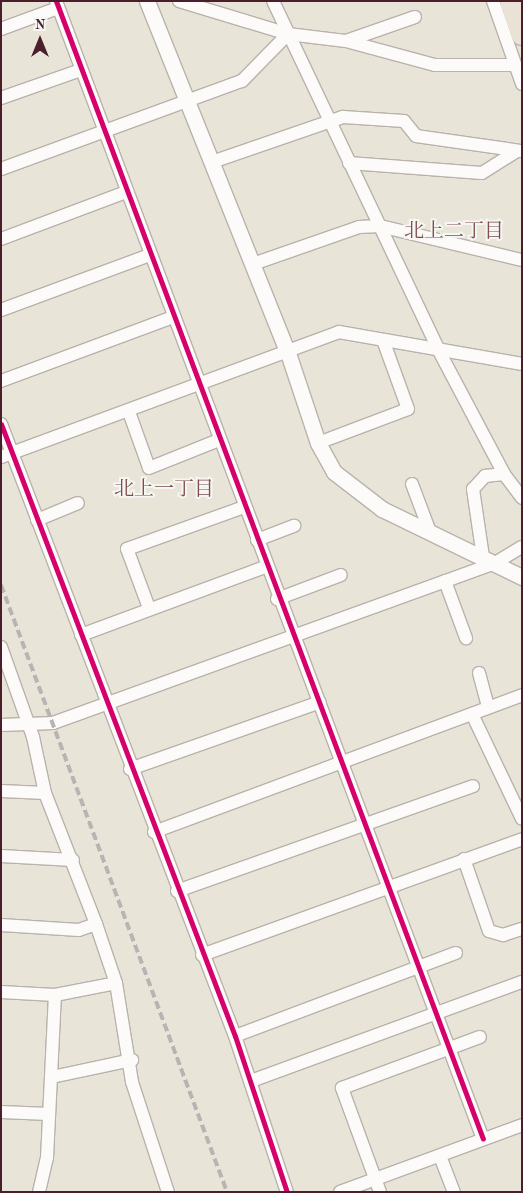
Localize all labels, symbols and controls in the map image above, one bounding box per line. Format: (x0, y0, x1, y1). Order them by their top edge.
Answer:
north arrow (15, 15, 65, 65)
text: N (35, 18, 45, 32)
district label: 北上二丁目 (404, 220, 504, 244)
district label: 北上一丁目 (114, 478, 214, 502)

